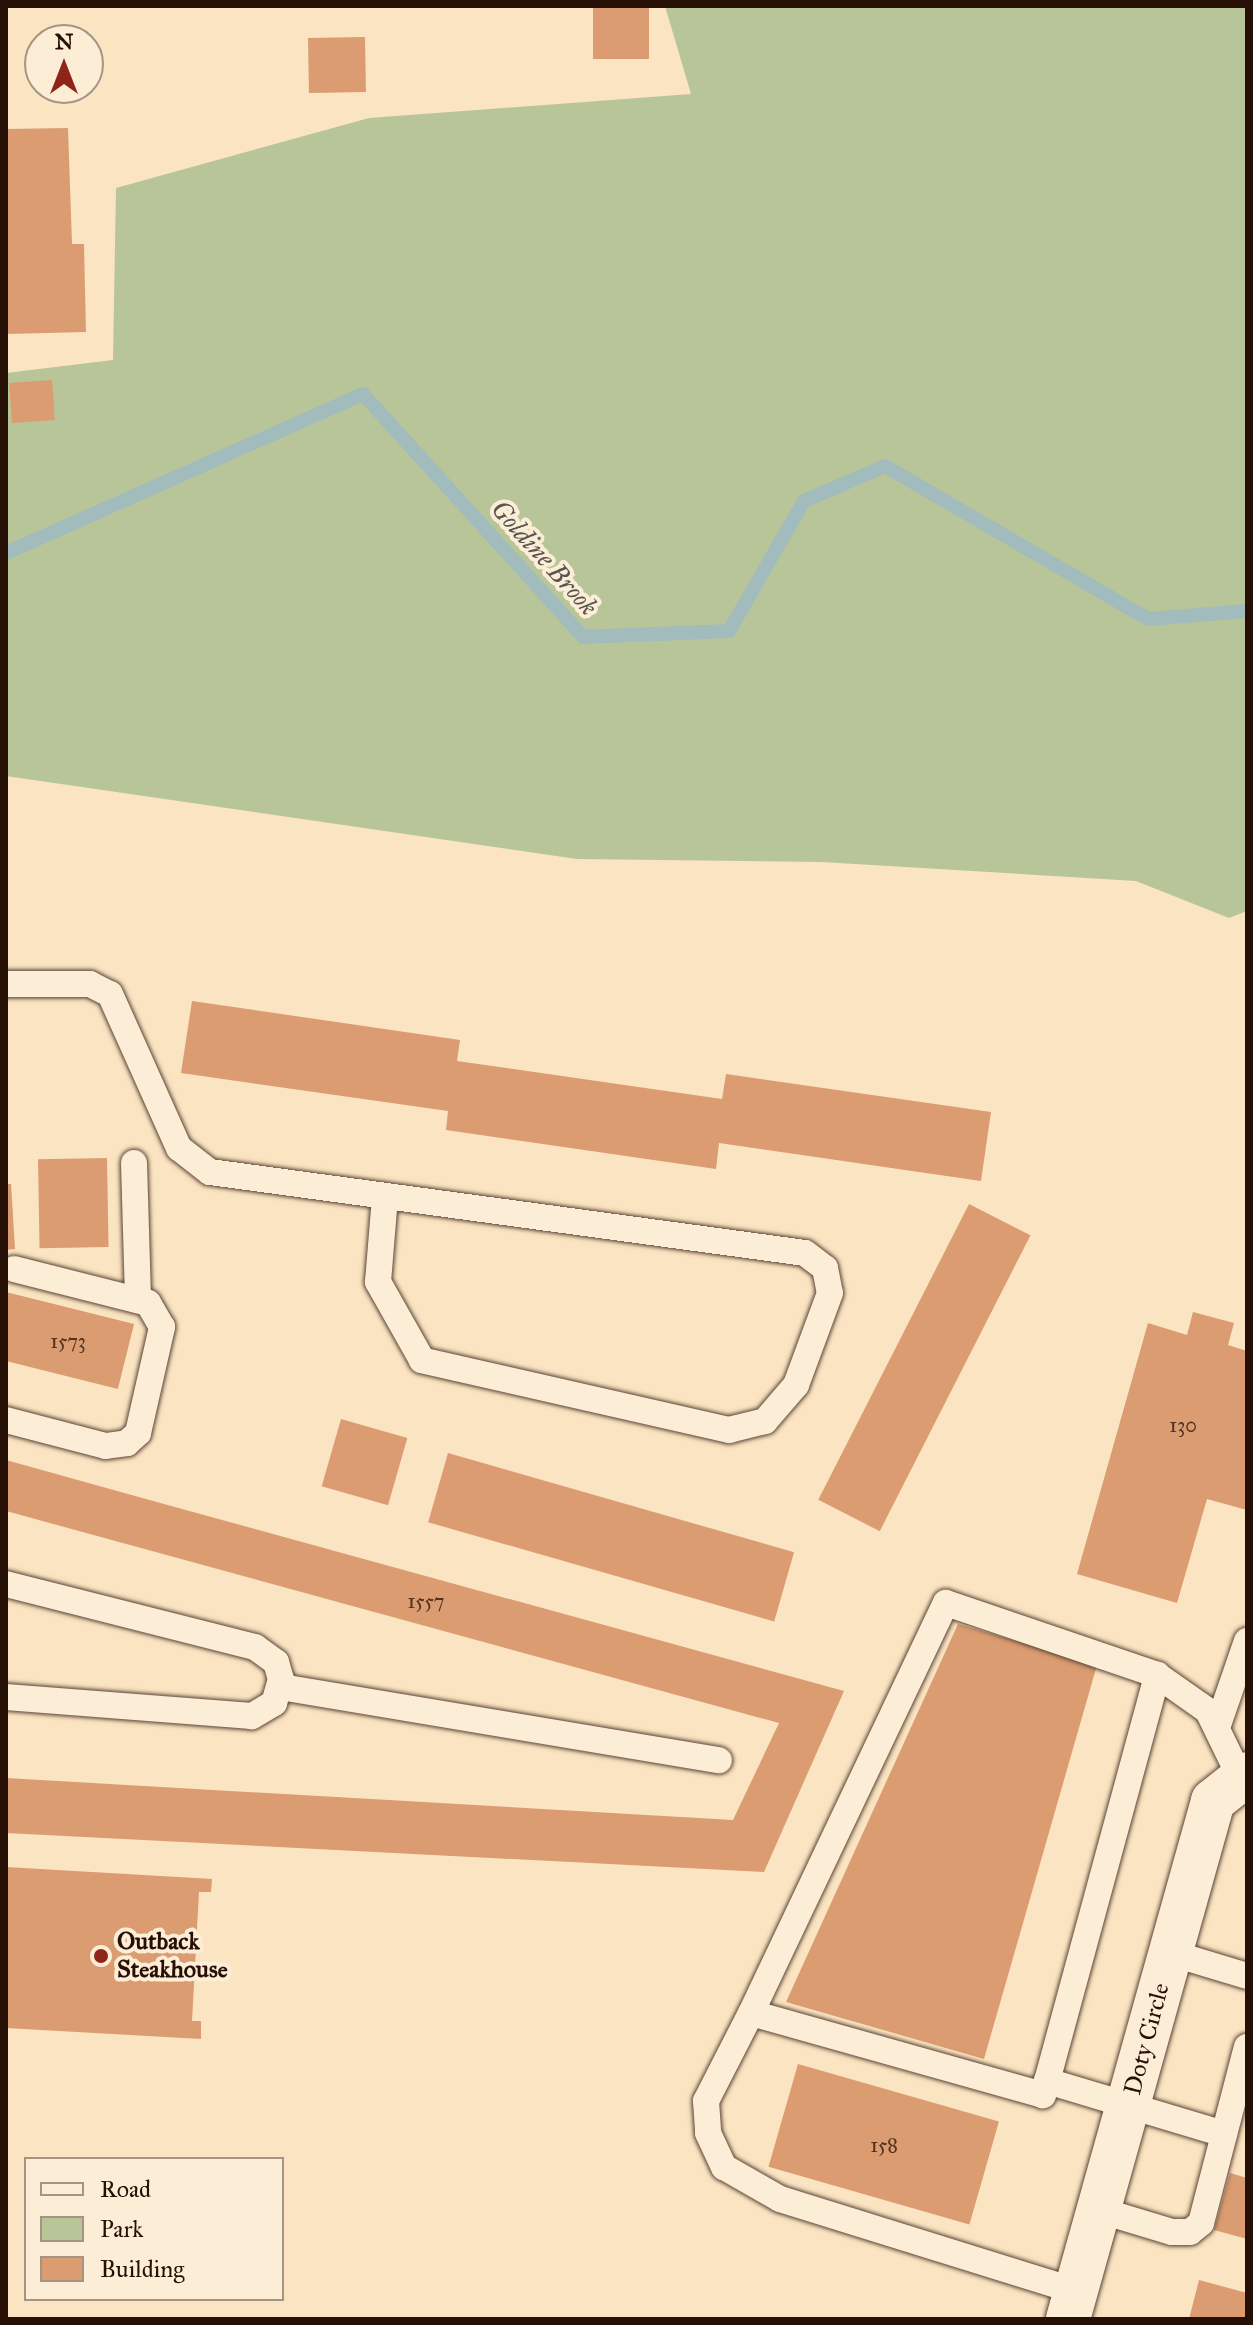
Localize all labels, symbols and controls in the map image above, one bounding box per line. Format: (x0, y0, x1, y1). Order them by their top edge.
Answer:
north arrow (24, 24, 104, 104)
text: N (55, 28, 73, 55)
water label: Goldine Brook (484, 494, 604, 622)
house number: 1573 (50, 1329, 86, 1353)
house number: 130 (1169, 1413, 1197, 1437)
house number: 1557 (407, 1589, 445, 1613)
place label: Outback Steakhouse (117, 1928, 228, 1984)
marker: Outback Steakhouse (92, 1947, 110, 1965)
street label: Doty Circle (1118, 1980, 1176, 2098)
house number: 158 (870, 2133, 898, 2157)
legend (24, 2157, 284, 2301)
text: Road (100, 2174, 151, 2204)
text: Park (100, 2214, 143, 2244)
text: Building (100, 2254, 185, 2284)

